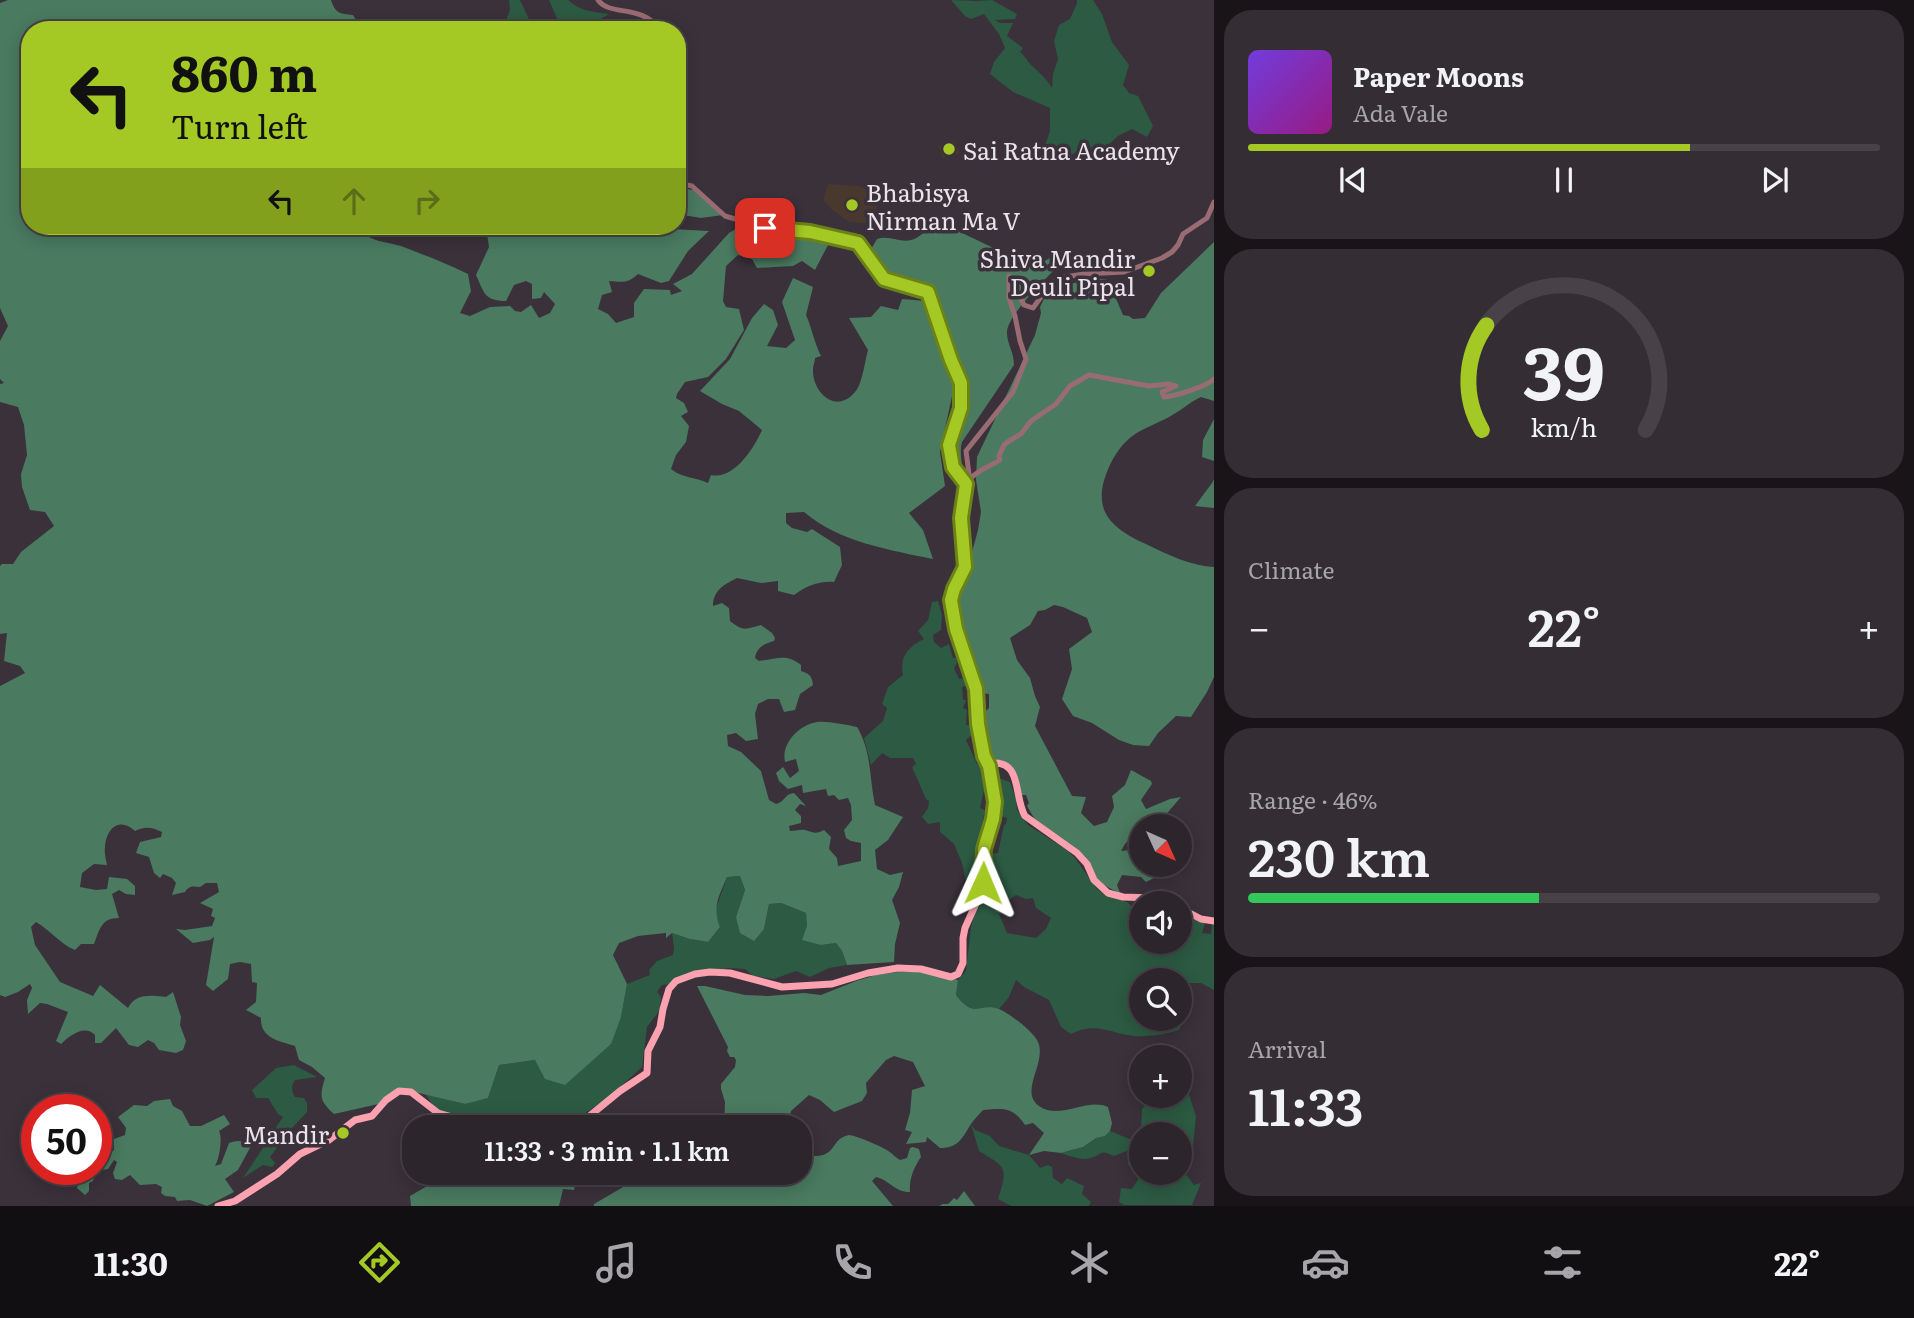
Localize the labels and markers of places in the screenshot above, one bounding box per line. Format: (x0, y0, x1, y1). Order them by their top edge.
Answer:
place label: Sai Ratna Academy (963, 132, 1180, 167)
marker: Sai Ratna Academy (941, 141, 957, 157)
place label: Bhabisya Nirman Ma V (866, 174, 1021, 237)
marker: Bhabisya Nirman Ma V (844, 197, 860, 213)
pin (735, 198, 795, 258)
place label: Shiva Mandir Deuli Pipal (980, 240, 1136, 303)
marker: Shiva Mandir Deuli Pipal (1141, 263, 1157, 279)
place label: Mandir (243, 1116, 330, 1151)
marker: Mandir (335, 1125, 351, 1141)

